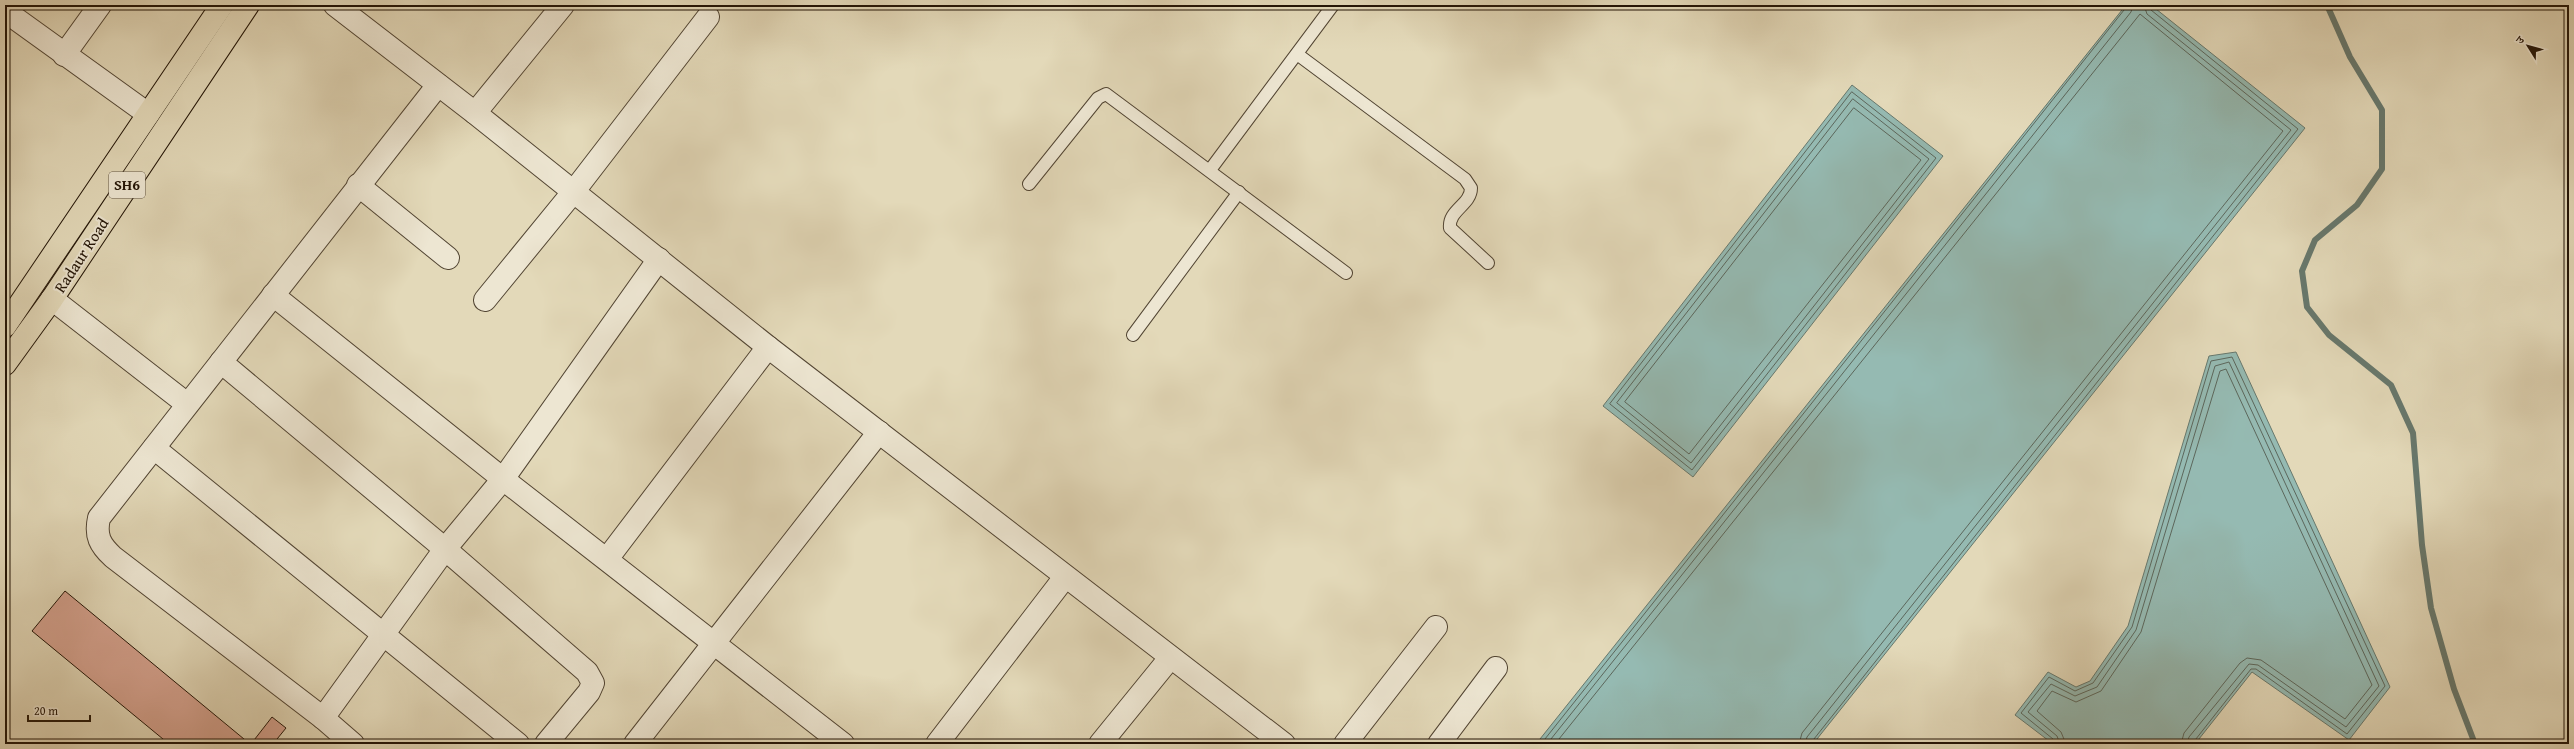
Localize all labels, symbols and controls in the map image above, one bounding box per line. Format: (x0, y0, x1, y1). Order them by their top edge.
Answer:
north arrow (2508, 26, 2548, 66)
text: उ (2511, 32, 2529, 48)
road number: SH6 (109, 172, 145, 198)
street label: Radaur Road (48, 212, 114, 297)
scale bar (28, 697, 90, 723)
text: 20 m (34, 702, 58, 719)

